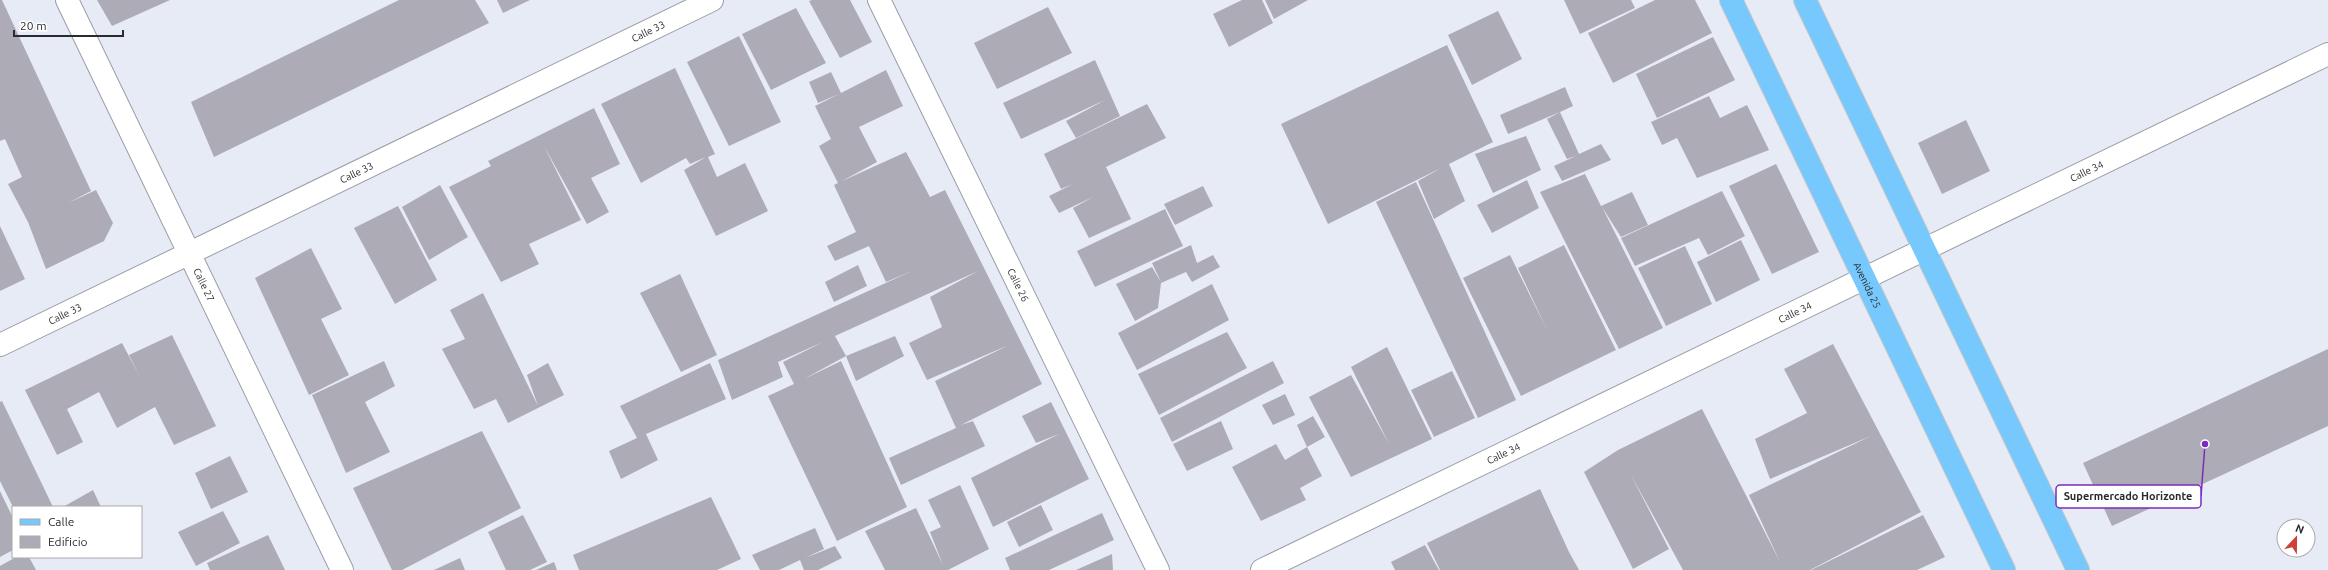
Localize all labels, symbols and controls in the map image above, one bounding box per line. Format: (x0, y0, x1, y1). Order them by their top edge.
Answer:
scale bar (14, 12, 123, 38)
street label: Calle 33 (630, 18, 666, 44)
text: 20 m (20, 19, 47, 32)
street label: Calle 34 (2068, 158, 2105, 184)
street label: Calle 33 (338, 160, 375, 185)
street label: Avenida 25 (1852, 260, 1883, 310)
street label: Calle 27 (192, 266, 217, 303)
street label: Calle 26 (1006, 266, 1031, 303)
street label: Calle 34 (1776, 299, 1814, 325)
street label: Calle 33 (46, 301, 83, 326)
street label: Calle 34 (1485, 440, 1522, 466)
callout: Supermercado Horizonte (2056, 485, 2201, 508)
text: Supermercado Horizonte (2064, 490, 2192, 502)
legend (12, 506, 142, 558)
text: Calle (48, 515, 74, 528)
north arrow (2276, 518, 2316, 558)
text: N (2294, 522, 2306, 536)
text: Edificio (48, 535, 88, 548)

